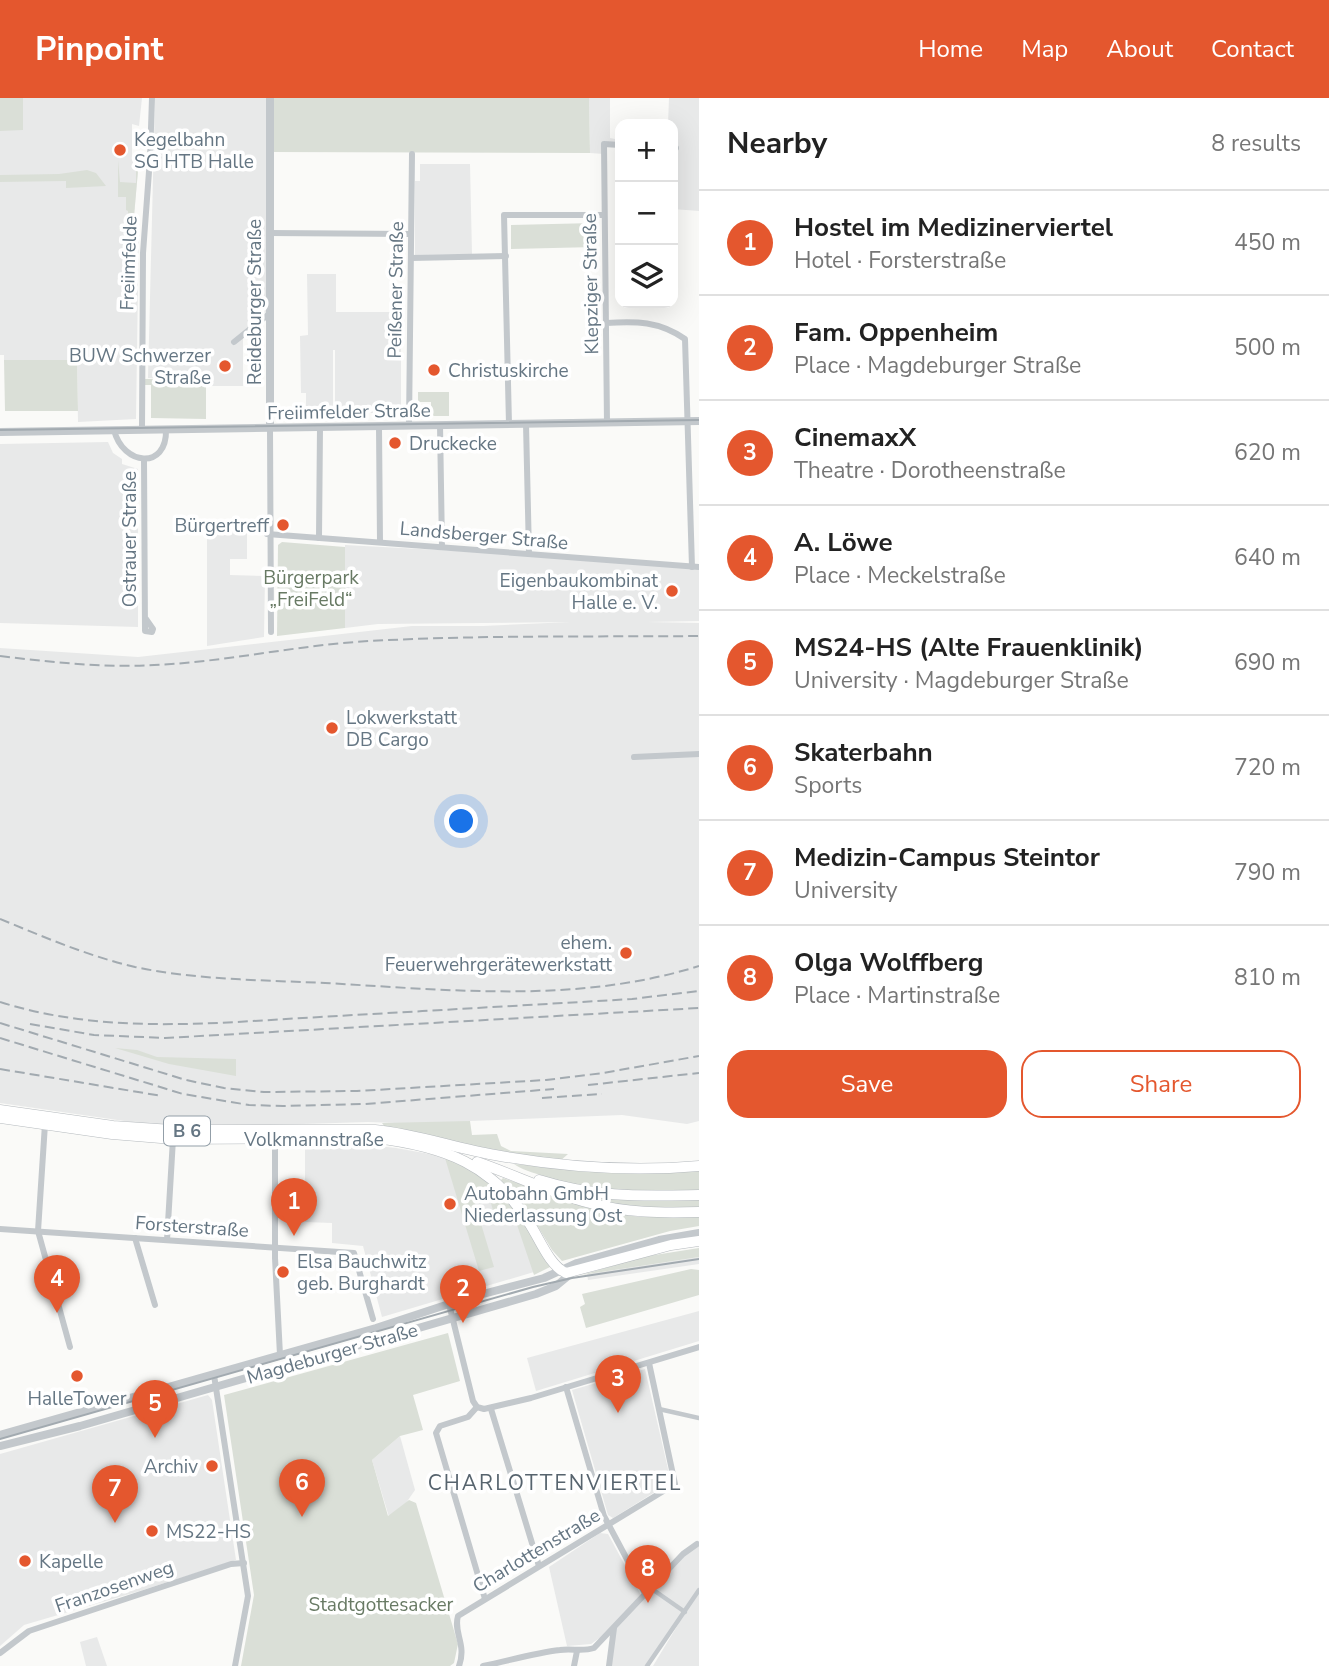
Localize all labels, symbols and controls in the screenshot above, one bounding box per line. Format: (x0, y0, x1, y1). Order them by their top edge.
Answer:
text: Pinpoint (35, 27, 163, 72)
text: Home (918, 33, 983, 65)
text: Map (1021, 33, 1068, 65)
text: About (1106, 33, 1173, 65)
text: Contact (1211, 33, 1294, 65)
map controls (615, 119, 678, 308)
button: + (615, 119, 678, 182)
text: Nearby (727, 123, 827, 164)
place label: Kegelbahn SG HTB Halle (134, 127, 254, 175)
text: 8 results (1211, 128, 1301, 159)
marker: Kegelbahn SG HTB Halle (112, 142, 128, 158)
button: − (615, 182, 678, 245)
text: Hostel im Medizinerviertel (794, 210, 1113, 245)
street label: Klepziger Straße (577, 213, 605, 355)
street label: Freiimfelde (114, 215, 144, 311)
street label: Reideburger Straße (242, 219, 268, 385)
street label: Peißener Straße (382, 221, 410, 359)
text: 1 (743, 227, 757, 258)
text: 450 m (1234, 227, 1301, 258)
button: layers (615, 245, 678, 308)
text: Hotel · Forsterstraße (794, 245, 1006, 276)
text: Fam. Oppenheim (794, 315, 998, 350)
text: 2 (743, 332, 757, 363)
text: 500 m (1234, 332, 1301, 363)
place label: BUW Schwerzer Straße (69, 343, 211, 391)
text: Place · Magdeburger Straße (794, 350, 1081, 381)
marker: BUW Schwerzer Straße (217, 358, 233, 374)
place label: Christuskirche (448, 358, 569, 384)
marker: Christuskirche (426, 362, 442, 378)
street label: Freiimfelder Straße (267, 398, 431, 426)
text: CinemaxX (794, 420, 916, 455)
place label: Druckecke (409, 431, 497, 457)
marker: Druckecke (387, 435, 403, 451)
text: 3 (743, 437, 757, 468)
text: 620 m (1234, 437, 1301, 468)
text: Theatre · Dorotheenstraße (794, 455, 1066, 486)
street label: Ostrauer Straße (117, 471, 143, 607)
place label: Bürgertreff (174, 513, 270, 539)
street label: Landsberger Straße (399, 516, 569, 556)
marker: Bürgertreff (275, 517, 291, 533)
text: A. Löwe (794, 525, 893, 560)
text: 4 (743, 542, 757, 573)
text: 640 m (1234, 542, 1301, 573)
text: Place · Meckelstraße (794, 560, 1006, 591)
park label: Bürgerpark „FreiFeld“ (263, 565, 359, 613)
place label: Eigenbaukombinat Halle e. V. (500, 568, 658, 616)
marker: Eigenbaukombinat Halle e. V. (664, 583, 680, 599)
text: MS24-HS (Alte Frauenklinik) (794, 630, 1144, 665)
text: 5 (743, 647, 757, 678)
text: 690 m (1234, 647, 1301, 678)
text: University · Magdeburger Straße (794, 665, 1129, 696)
place label: Lokwerkstatt DB Cargo (346, 705, 457, 753)
marker: Lokwerkstatt DB Cargo (324, 720, 340, 736)
text: Skaterbahn (794, 735, 933, 770)
text: 6 (743, 752, 757, 783)
text: 720 m (1234, 752, 1301, 783)
text: Sports (794, 770, 862, 801)
your location (444, 804, 478, 838)
text: Medizin-Campus Steintor (794, 840, 1100, 875)
text: 7 (743, 857, 757, 888)
text: 790 m (1234, 857, 1301, 888)
text: University (794, 875, 898, 906)
place label: ehem. Feuerwehrgerätewerkstatt (385, 930, 612, 978)
marker: ehem. Feuerwehrgerätewerkstatt (618, 945, 634, 961)
text: Olga Wolffberg (794, 945, 984, 980)
text: 8 (743, 962, 757, 993)
text: 810 m (1234, 962, 1301, 993)
text: Place · Martinstraße (794, 980, 1000, 1011)
button: Save (727, 1050, 1007, 1118)
button: Share (1021, 1050, 1301, 1118)
road number: B 6 (164, 1116, 210, 1146)
street label: Volkmannstraße (243, 1127, 384, 1153)
pin: 1 (271, 1178, 317, 1236)
place label: Autobahn GmbH Niederlassung Ost (464, 1181, 623, 1229)
marker: Autobahn GmbH Niederlassung Ost (442, 1196, 458, 1212)
street label: Forsterstraße (134, 1210, 250, 1244)
place label: Elsa Bauchwitz geb. Burghardt (297, 1249, 427, 1297)
pin: 4 (34, 1255, 80, 1313)
marker: Elsa Bauchwitz geb. Burghardt (275, 1264, 291, 1280)
pin: 2 (440, 1265, 486, 1323)
street label: Magdeburger Straße (244, 1317, 421, 1391)
pin: 3 (595, 1355, 641, 1413)
marker: HalleTower (69, 1368, 85, 1384)
pin: 5 (132, 1380, 178, 1438)
place label: HalleTower (28, 1386, 127, 1412)
place label: Archiv (144, 1454, 198, 1480)
marker: Archiv (204, 1458, 220, 1474)
pin: 6 (279, 1459, 325, 1517)
pin: 7 (92, 1465, 138, 1523)
district label: CHARLOTTENVIERTEL (428, 1469, 682, 1497)
street label: Charlottenstraße (468, 1502, 605, 1599)
place label: MS22-HS (166, 1519, 251, 1545)
marker: MS22-HS (144, 1523, 160, 1539)
pin: 8 (625, 1545, 671, 1603)
place label: Kapelle (39, 1549, 103, 1575)
marker: Kapelle (17, 1553, 33, 1569)
street label: Franzosenweg (51, 1554, 177, 1619)
park label: Stadtgottesacker (309, 1592, 454, 1618)

